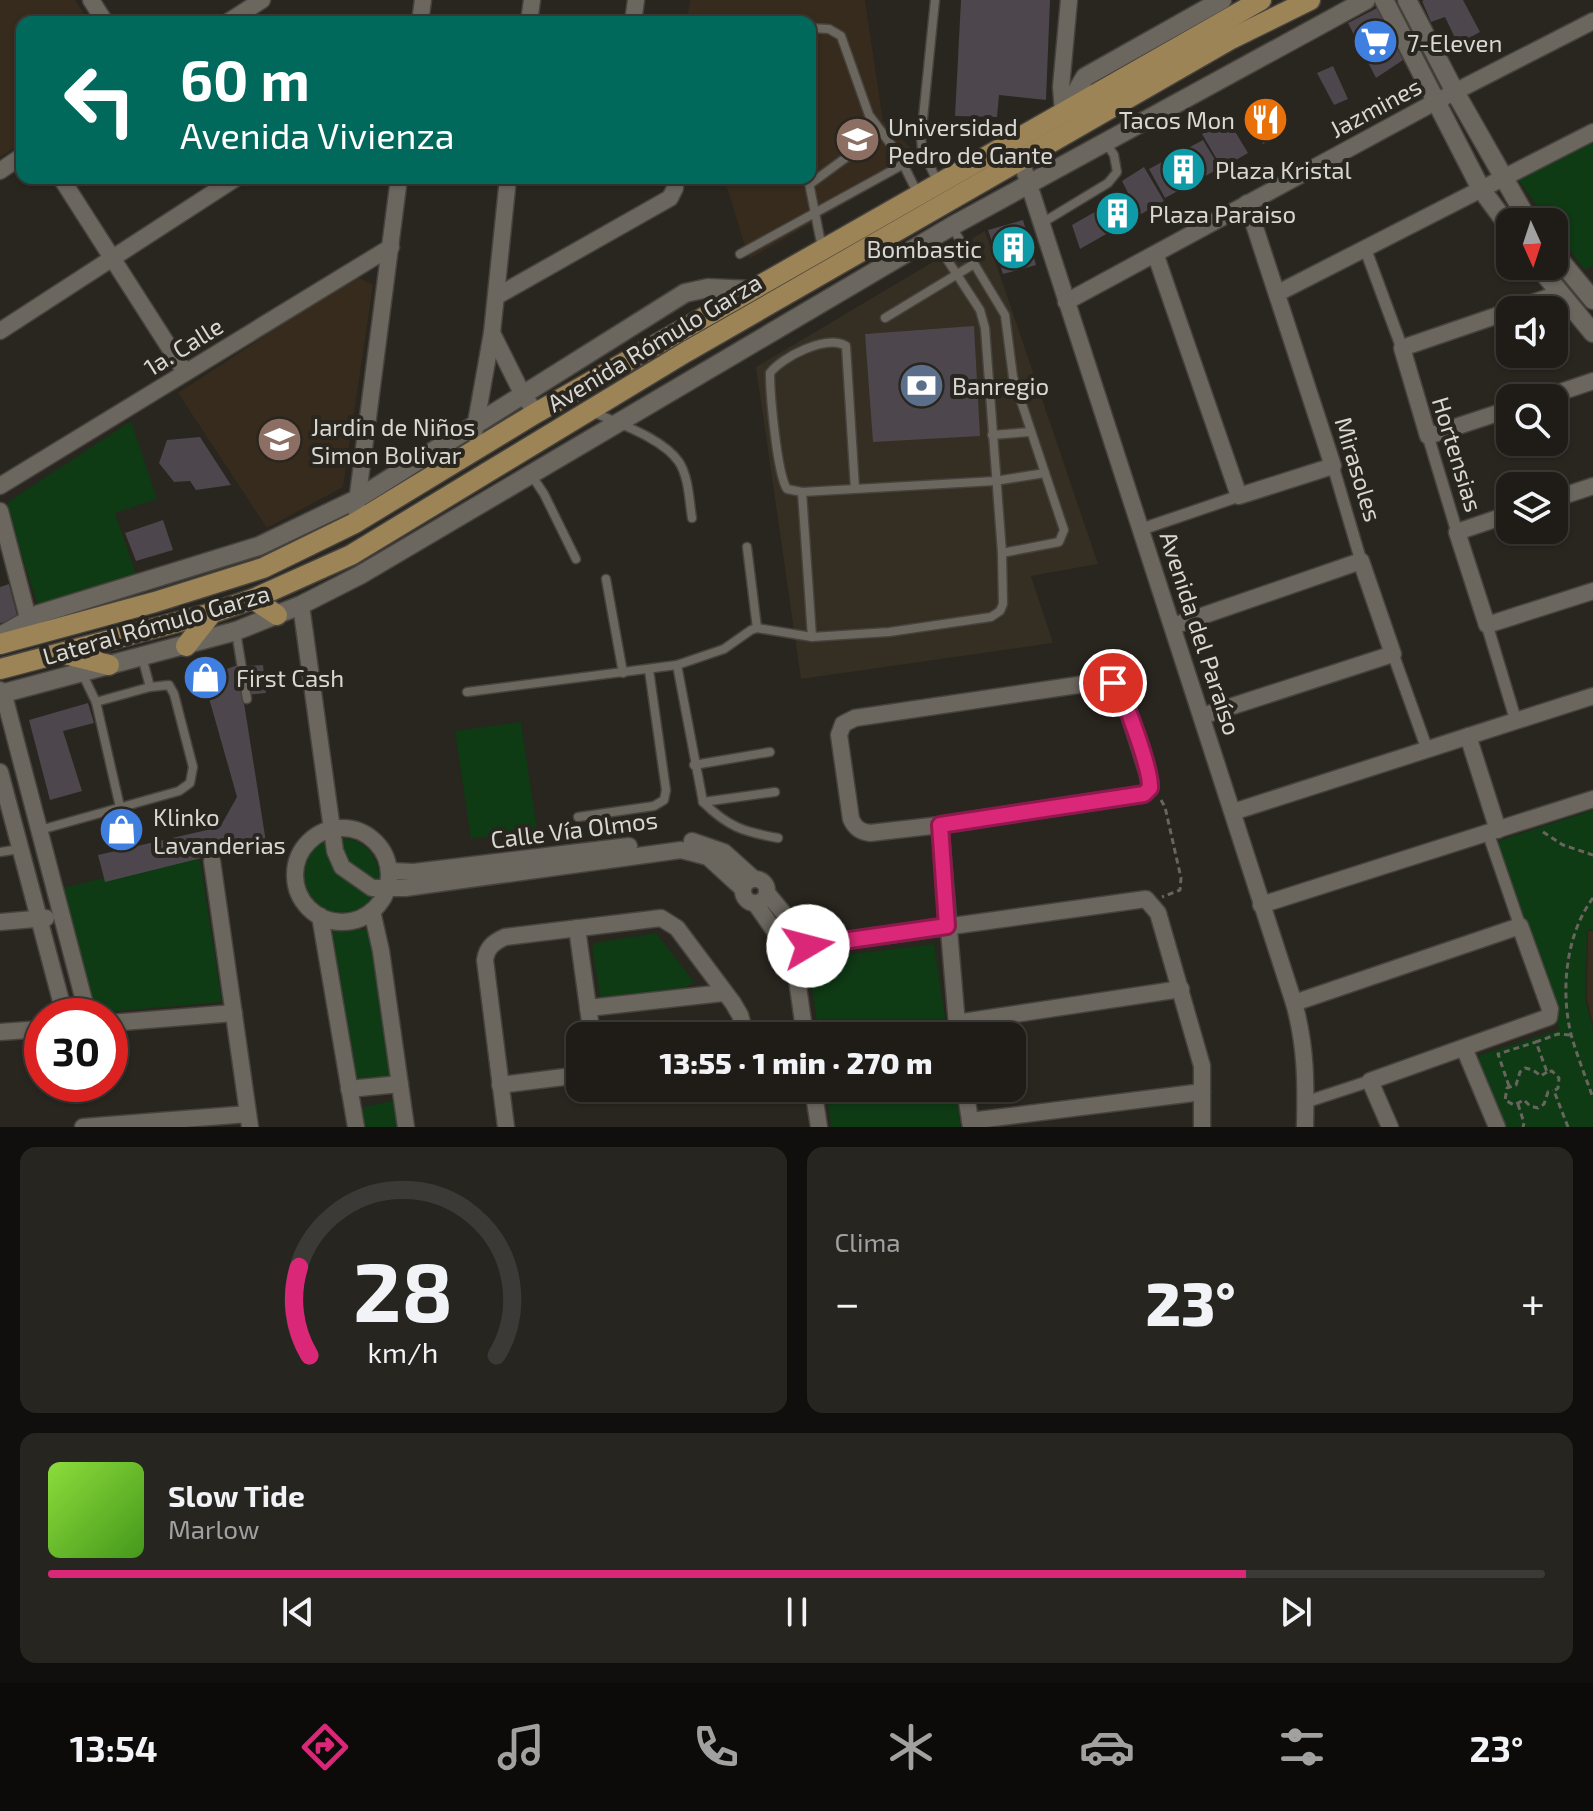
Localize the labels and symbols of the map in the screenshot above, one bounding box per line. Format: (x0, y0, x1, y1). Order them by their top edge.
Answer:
supermarket icon: 7-Eleven (1352, 18, 1400, 66)
place label: 7-Eleven (1407, 28, 1502, 57)
street label: Jazmines (1324, 71, 1426, 143)
restaurant icon: Tacos Mon (1242, 95, 1290, 143)
place label: Tacos Mon (1119, 105, 1235, 134)
place label: Universidad Pedro de Gante (888, 112, 1053, 169)
school or university icon: Universidad Pedro de Gante (833, 116, 881, 164)
building icon: Plaza Kristal (1160, 145, 1208, 193)
place label: Plaza Kristal (1215, 155, 1352, 184)
building icon: Plaza Paraiso (1094, 189, 1142, 237)
place label: Plaza Paraiso (1149, 199, 1296, 228)
north arrow (1496, 208, 1568, 280)
building icon: Bombastic (989, 224, 1037, 272)
place label: Bombastic (867, 234, 982, 263)
street label: Avenida Rómulo Garza (542, 267, 766, 417)
street label: 1a. Calle (138, 310, 228, 382)
bank icon: Banregio (897, 361, 945, 409)
place label: Banregio (952, 371, 1049, 400)
street label: Hortensias (1427, 393, 1489, 515)
place label: Jardin de Niños Simon Bolivar (311, 412, 475, 469)
street label: Mirasoles (1329, 413, 1389, 525)
school or university icon: Jardin de Niños Simon Bolivar (256, 416, 304, 464)
street label: Avenida del Paraíso (1154, 527, 1248, 739)
street label: Lateral Rómulo Garza (39, 578, 273, 670)
pin (1079, 649, 1147, 717)
shop icon: First Cash (181, 653, 229, 701)
place label: First Cash (236, 663, 344, 692)
place label: Klinko Lavanderias (153, 802, 286, 859)
street label: Calle Vía Olmos (489, 804, 659, 854)
shop icon: Klinko Lavanderias (98, 806, 146, 854)
position arrow (766, 904, 850, 988)
speed limit sign: 30 (24, 998, 128, 1102)

